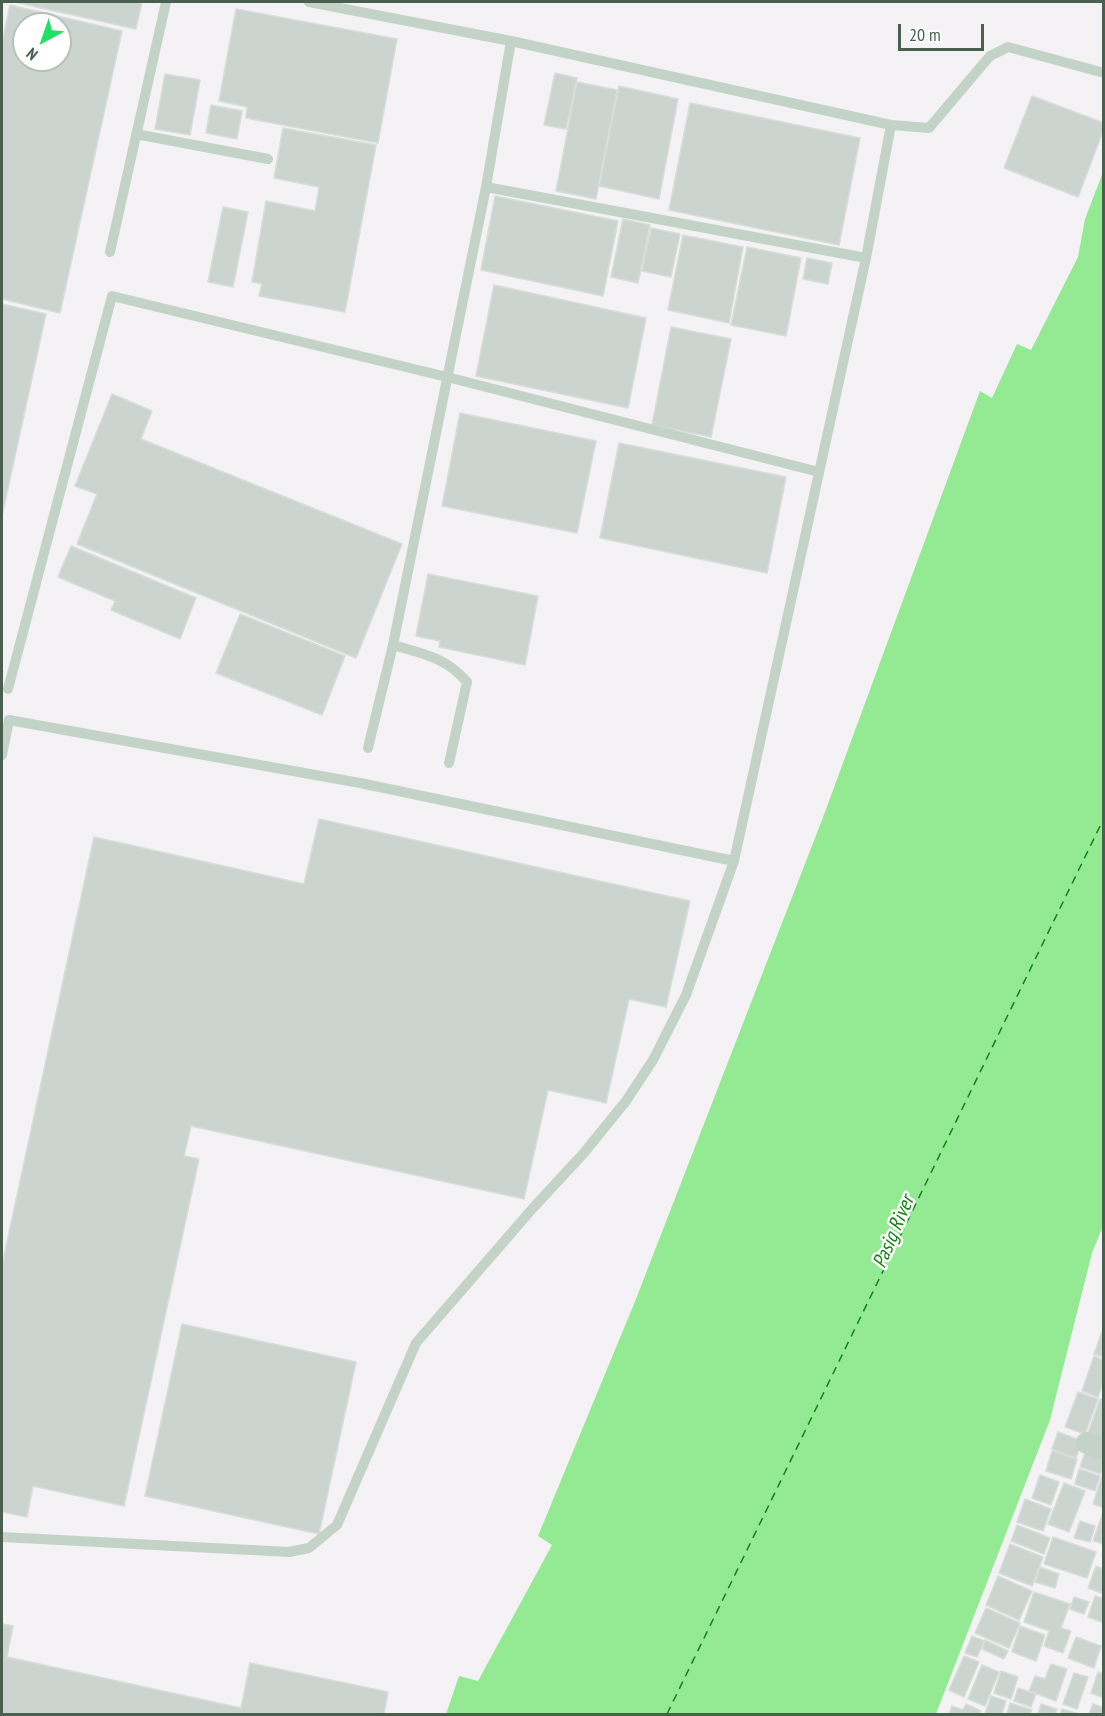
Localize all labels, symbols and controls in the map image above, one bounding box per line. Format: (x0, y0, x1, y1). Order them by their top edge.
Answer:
north arrow (12, 12, 72, 72)
scale bar (901, 12, 986, 50)
text: 20 m (909, 23, 941, 46)
text: N (22, 44, 41, 65)
water label: Pasig River (868, 1192, 920, 1272)

